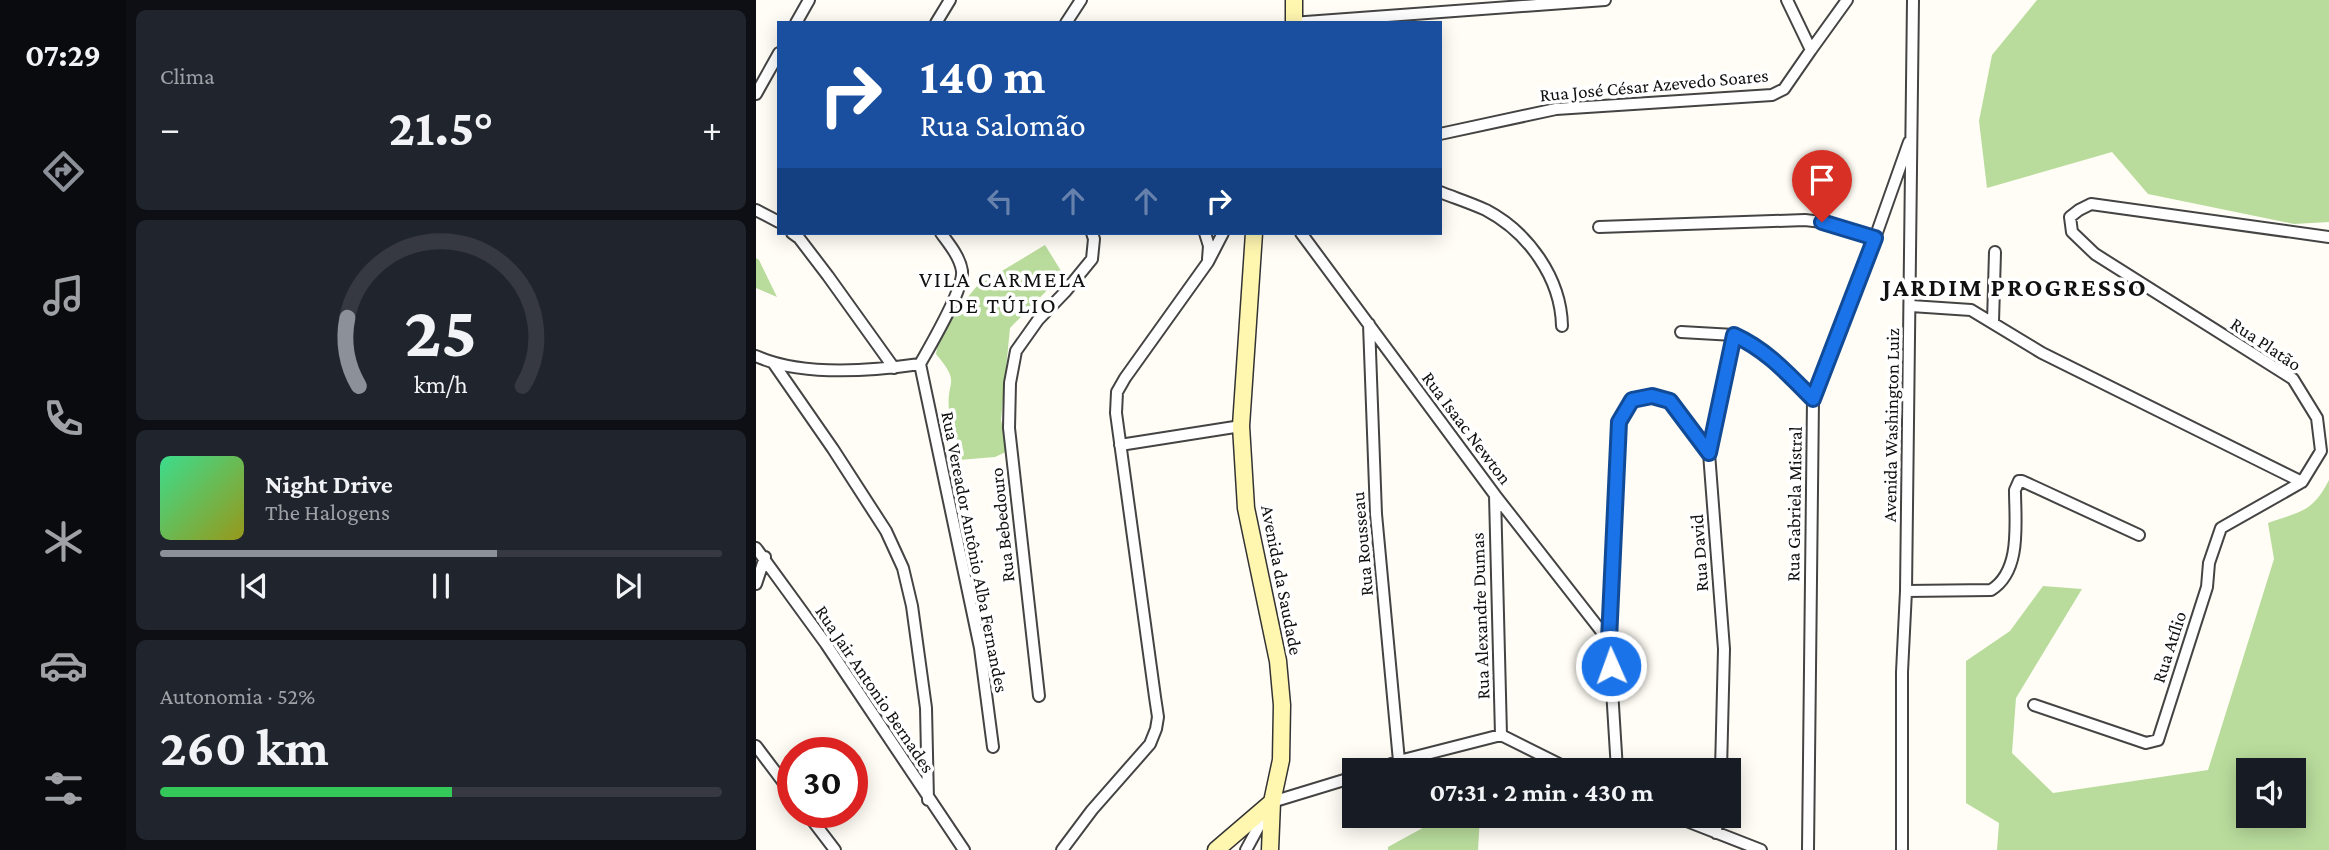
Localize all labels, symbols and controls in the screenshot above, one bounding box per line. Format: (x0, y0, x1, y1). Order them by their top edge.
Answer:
text: 07:29 (25, 37, 101, 73)
icon: right (805, 49, 896, 140)
text: 140 m (920, 49, 1045, 104)
text: Clima (160, 63, 215, 89)
street label: Rua José César Azevedo Soares (1539, 65, 1769, 105)
text: 21.5° (389, 98, 494, 156)
text: − (160, 107, 180, 149)
text: + (702, 107, 722, 149)
text: Rua Salomão (920, 107, 1086, 143)
icon: directions (39, 147, 88, 196)
pin (1792, 150, 1852, 222)
icon: arrive (1803, 161, 1841, 199)
icon: left (981, 182, 1019, 220)
icon: ahead (1054, 182, 1092, 220)
icon: ahead (1127, 182, 1165, 220)
icon: right (1200, 182, 1238, 220)
district label: VILA CARMELA DE TÚLIO (919, 266, 1087, 318)
icon: music (39, 271, 88, 320)
district label: JARDIM PROGRESSO (1879, 273, 2148, 302)
text: 25 (405, 291, 477, 372)
street label: Rua Platão (2227, 313, 2305, 375)
street label: Avenida Washington Luiz (1879, 328, 1903, 522)
street label: Rua Isaac Newton (1418, 368, 1516, 488)
text: km/h (414, 371, 468, 398)
icon: phone (39, 394, 88, 443)
street label: Rua Vereador Antônio Alba Fernandes (937, 410, 1013, 694)
street label: Rua Gabriela Mistral (1782, 426, 1806, 582)
street label: Rua Bebedouro (986, 467, 1018, 583)
text: Night Drive (265, 470, 393, 499)
street label: Rua Rousseau (1347, 491, 1377, 597)
text: The Halogens (265, 499, 390, 525)
street label: Avenida da Saudade (1257, 503, 1307, 657)
street label: Rua David (1686, 513, 1712, 593)
icon: climate (39, 517, 88, 566)
street label: Rua Alexandre Dumas (1467, 532, 1493, 700)
icon: previous (235, 567, 273, 605)
icon: pause (422, 567, 460, 605)
icon: next (609, 567, 647, 605)
street label: Rua Jair Antonio Bernades (811, 601, 939, 777)
street label: Rua Atílio (2148, 609, 2190, 685)
position arrow (1574, 629, 1648, 703)
icon: car (39, 641, 88, 690)
text: Autonomia · 52% (160, 683, 315, 709)
text: 260 km (160, 718, 329, 776)
speed limit sign: 30 (777, 737, 868, 828)
map controls (2236, 758, 2306, 828)
button: sound (2236, 758, 2306, 828)
icon: filters (39, 764, 88, 813)
text: 07:31 · 2 min · 430 m (1429, 778, 1654, 807)

